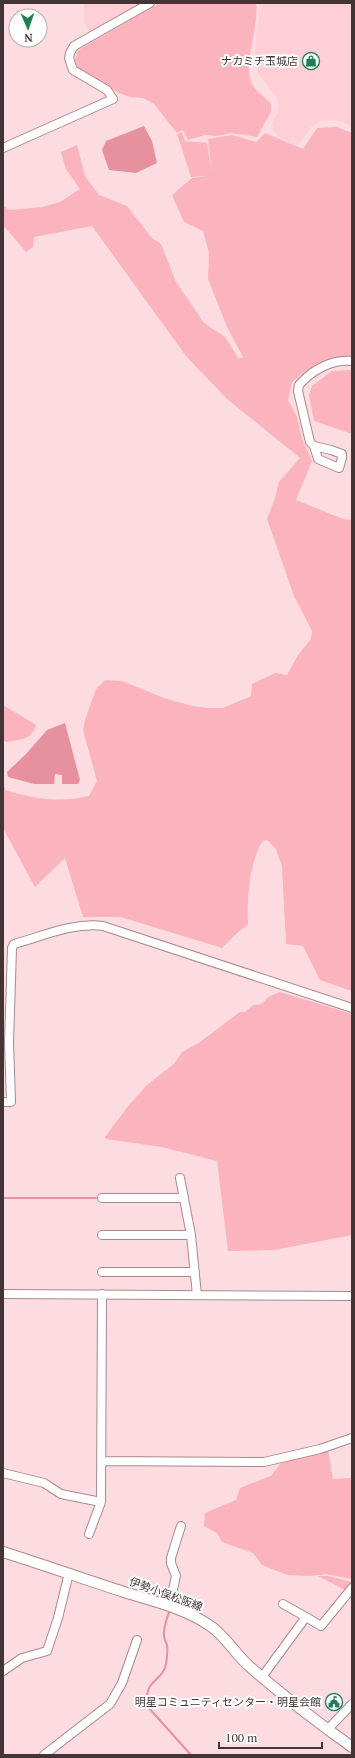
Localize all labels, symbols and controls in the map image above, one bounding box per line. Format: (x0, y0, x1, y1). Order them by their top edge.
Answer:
north arrow (8, 8, 48, 48)
text: N (23, 31, 33, 45)
shop icon: ナカミチ玉城店 (301, 51, 321, 71)
place label: ナカミチ玉城店 (221, 54, 298, 68)
street label: 伊勢小俣松阪線 (127, 1574, 205, 1614)
public building icon: 明星コミュニティセンター・明星会館 (324, 1692, 344, 1712)
place label: 明星コミュニティセンター・明星会館 (135, 1695, 321, 1709)
scale bar (219, 1724, 322, 1750)
text: 100 m (225, 1730, 258, 1745)

